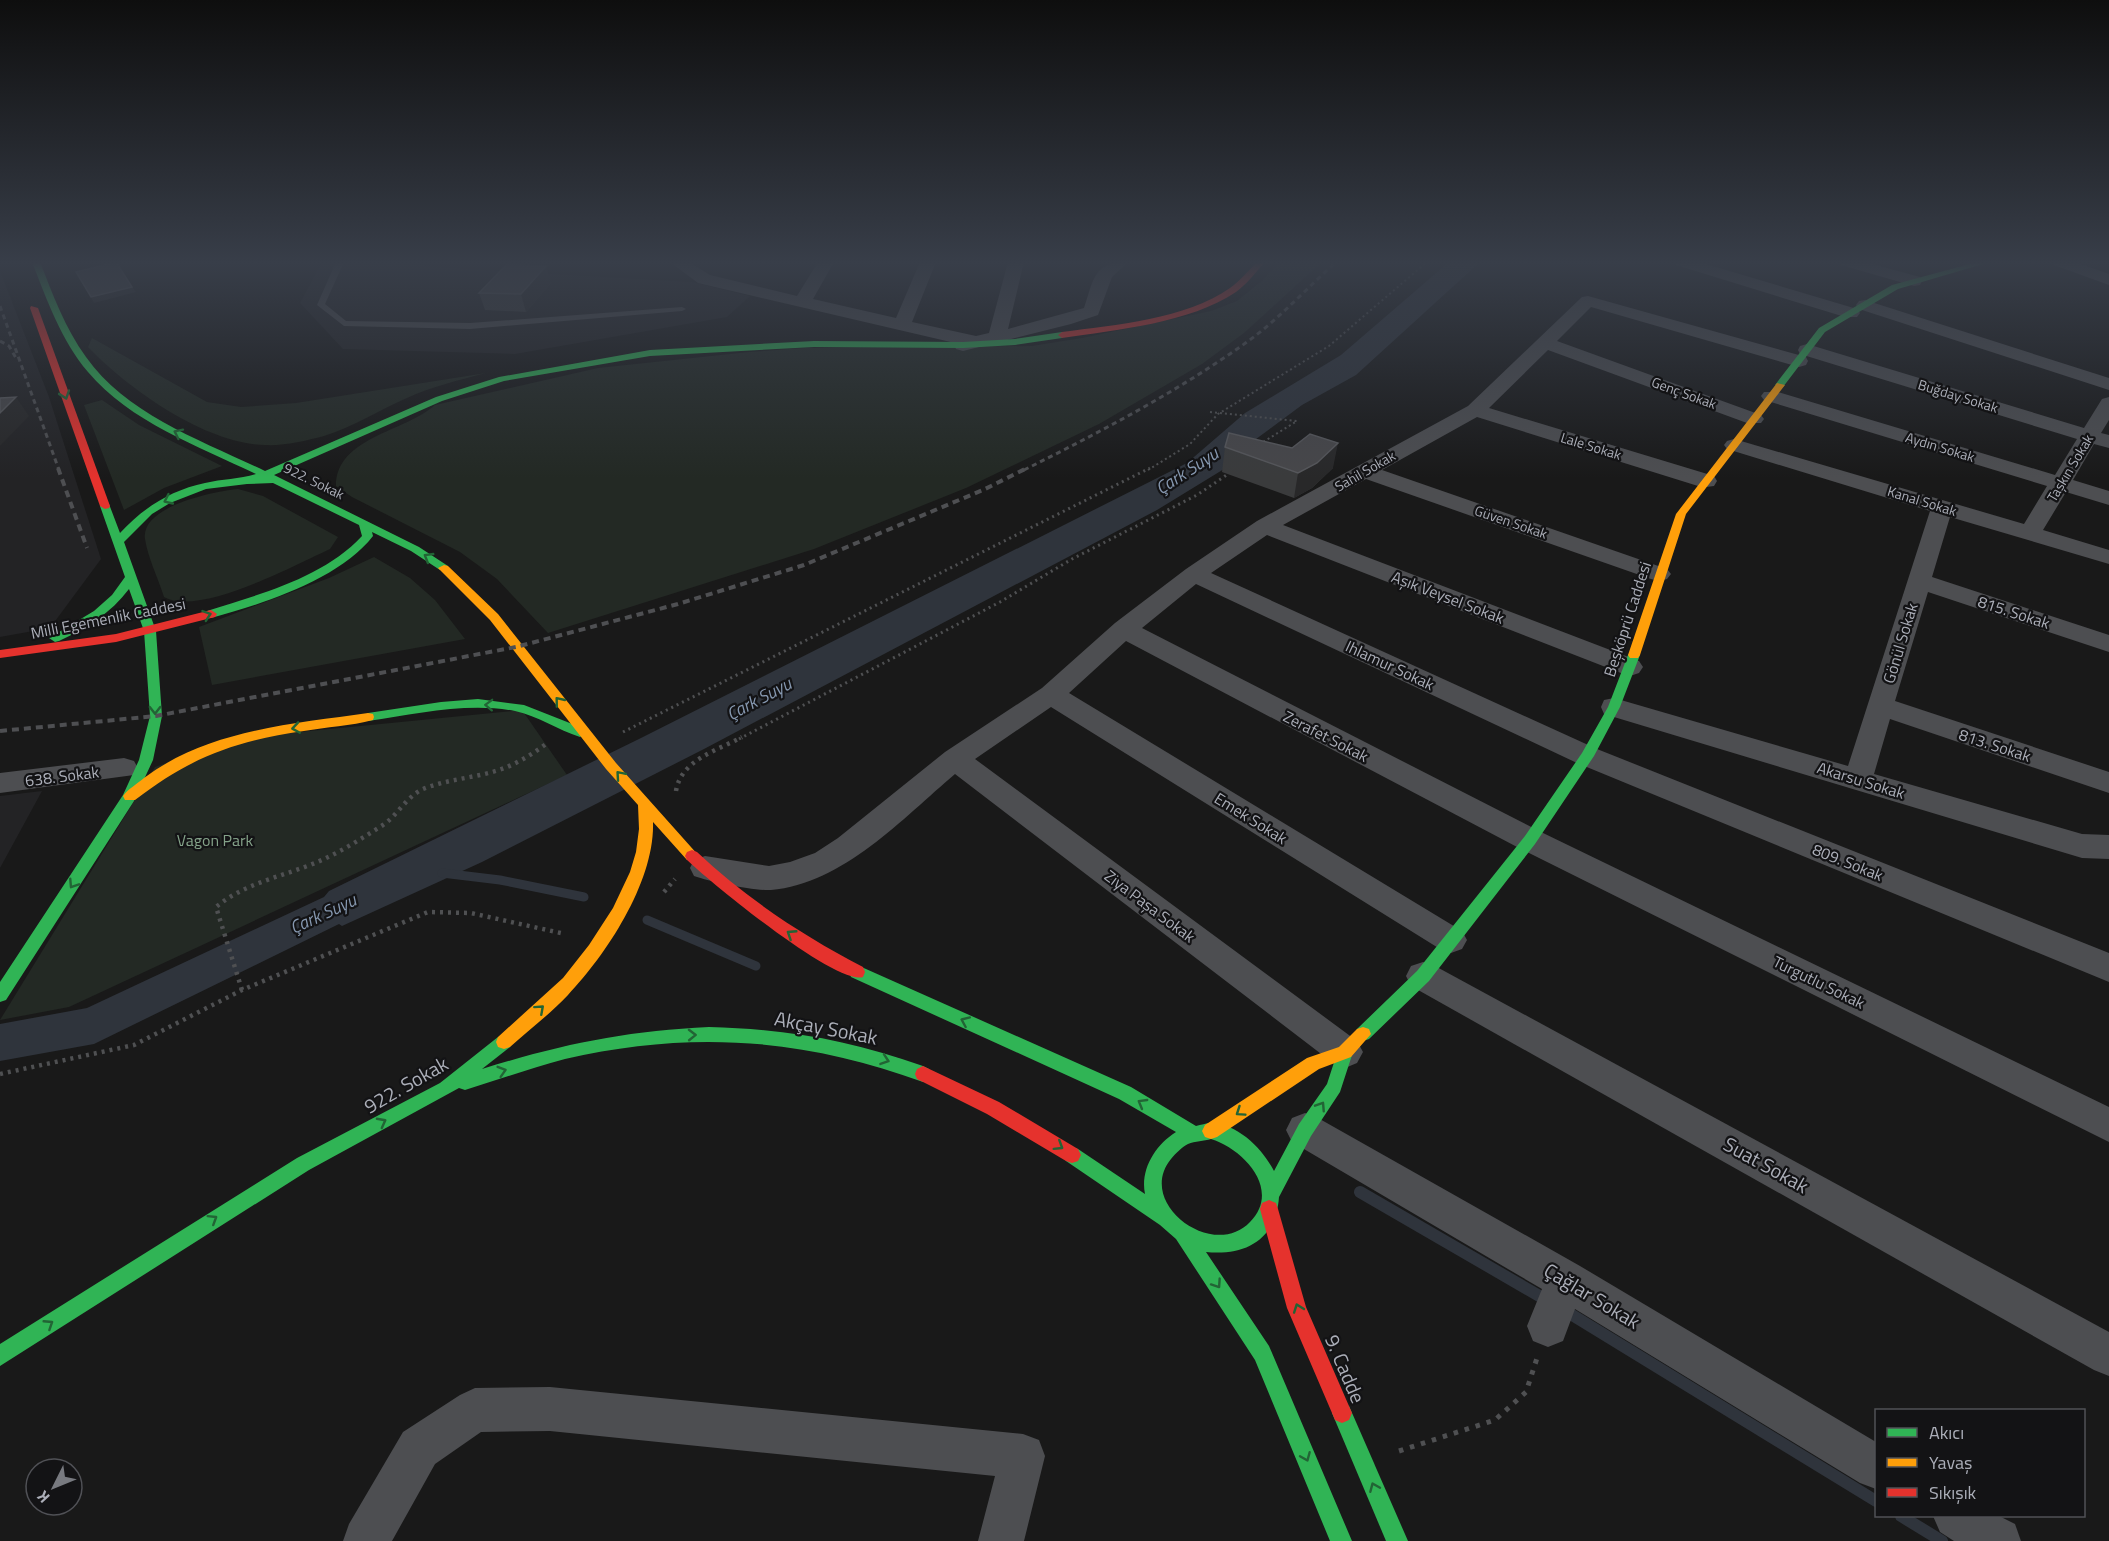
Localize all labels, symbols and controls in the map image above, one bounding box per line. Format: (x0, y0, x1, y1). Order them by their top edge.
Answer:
street label: Genç Sokak (1649, 371, 1720, 414)
street label: Buğday Sokak (1915, 373, 2001, 418)
one-way arrow (58, 389, 71, 400)
street label: Lale Sokak (1558, 426, 1624, 465)
street label: Aydın Sokak (1903, 426, 1978, 467)
one-way arrow (174, 428, 185, 440)
street label: Taşkın Sokak (2041, 430, 2098, 505)
water label: Çark Suyu (1150, 439, 1225, 501)
street label: Sahil Sokak (1331, 445, 1399, 496)
street label: 922. Sokak (280, 457, 348, 504)
street label: Kanal Sokak (1885, 480, 1960, 521)
one-way arrow (163, 493, 174, 505)
street label: Güven Sokak (1472, 499, 1551, 544)
one-way arrow (424, 553, 434, 565)
street label: Beşköprü Caddesi (1597, 558, 1657, 680)
street label: Aşık Veysel Sokak (1388, 564, 1508, 630)
street label: 815. Sokak (1975, 589, 2053, 635)
street label: Milli Egemenlik Caddesi (28, 591, 188, 645)
street label: Gönül Sokak (1876, 599, 1924, 686)
one-way arrow (201, 610, 212, 623)
street label: Ihlamur Sokak (1342, 634, 1439, 696)
water label: Çark Suyu (721, 670, 797, 727)
one-way arrow (555, 696, 566, 707)
one-way arrow (485, 699, 494, 712)
street label: Zerafet Sokak (1279, 704, 1373, 768)
one-way arrow (149, 706, 161, 715)
one-way arrow (291, 722, 301, 734)
street label: 813. Sokak (1956, 722, 2034, 768)
street label: Akarsu Sokak (1814, 755, 1908, 805)
street label: 638. Sokak (24, 760, 101, 792)
one-way arrow (616, 771, 627, 782)
street label: Emek Sokak (1210, 786, 1292, 850)
park label: Vagon Park (177, 828, 253, 852)
street label: 809. Sokak (1809, 837, 1887, 887)
street label: Ziya Paşa Sokak (1100, 864, 1201, 948)
one-way arrow (69, 877, 80, 888)
water label: Çark Suyu (285, 886, 361, 941)
one-way arrow (787, 930, 798, 941)
street label: Turgutlu Sokak (1769, 949, 1869, 1015)
street label: Akçay Sokak (772, 1002, 881, 1053)
one-way arrow (533, 1005, 544, 1016)
one-way arrow (961, 1017, 972, 1029)
one-way arrow (688, 1029, 697, 1041)
street label: 922. Sokak (358, 1048, 454, 1121)
one-way arrow (879, 1053, 890, 1066)
one-way arrow (496, 1066, 507, 1078)
one-way arrow (1138, 1099, 1148, 1110)
one-way arrow (1314, 1102, 1325, 1113)
one-way arrow (1236, 1104, 1246, 1116)
one-way arrow (376, 1118, 386, 1129)
street label: Suat Sokak (1718, 1128, 1815, 1201)
one-way arrow (1053, 1139, 1063, 1151)
one-way arrow (207, 1215, 217, 1227)
street label: Çağlar Sokak (1538, 1255, 1647, 1337)
one-way arrow (1210, 1277, 1221, 1288)
one-way arrow (1292, 1303, 1305, 1314)
one-way arrow (43, 1320, 53, 1332)
street label: 9. Cadde (1317, 1330, 1374, 1408)
legend (1875, 1409, 2085, 1517)
text: Akıcı (1929, 1419, 1964, 1446)
text: Yavaş (1929, 1449, 1972, 1476)
one-way arrow (1299, 1450, 1311, 1461)
north arrow (24, 1457, 84, 1517)
text: Sıkışık (1929, 1479, 1977, 1506)
one-way arrow (1369, 1483, 1381, 1494)
text: K (31, 1485, 55, 1509)

